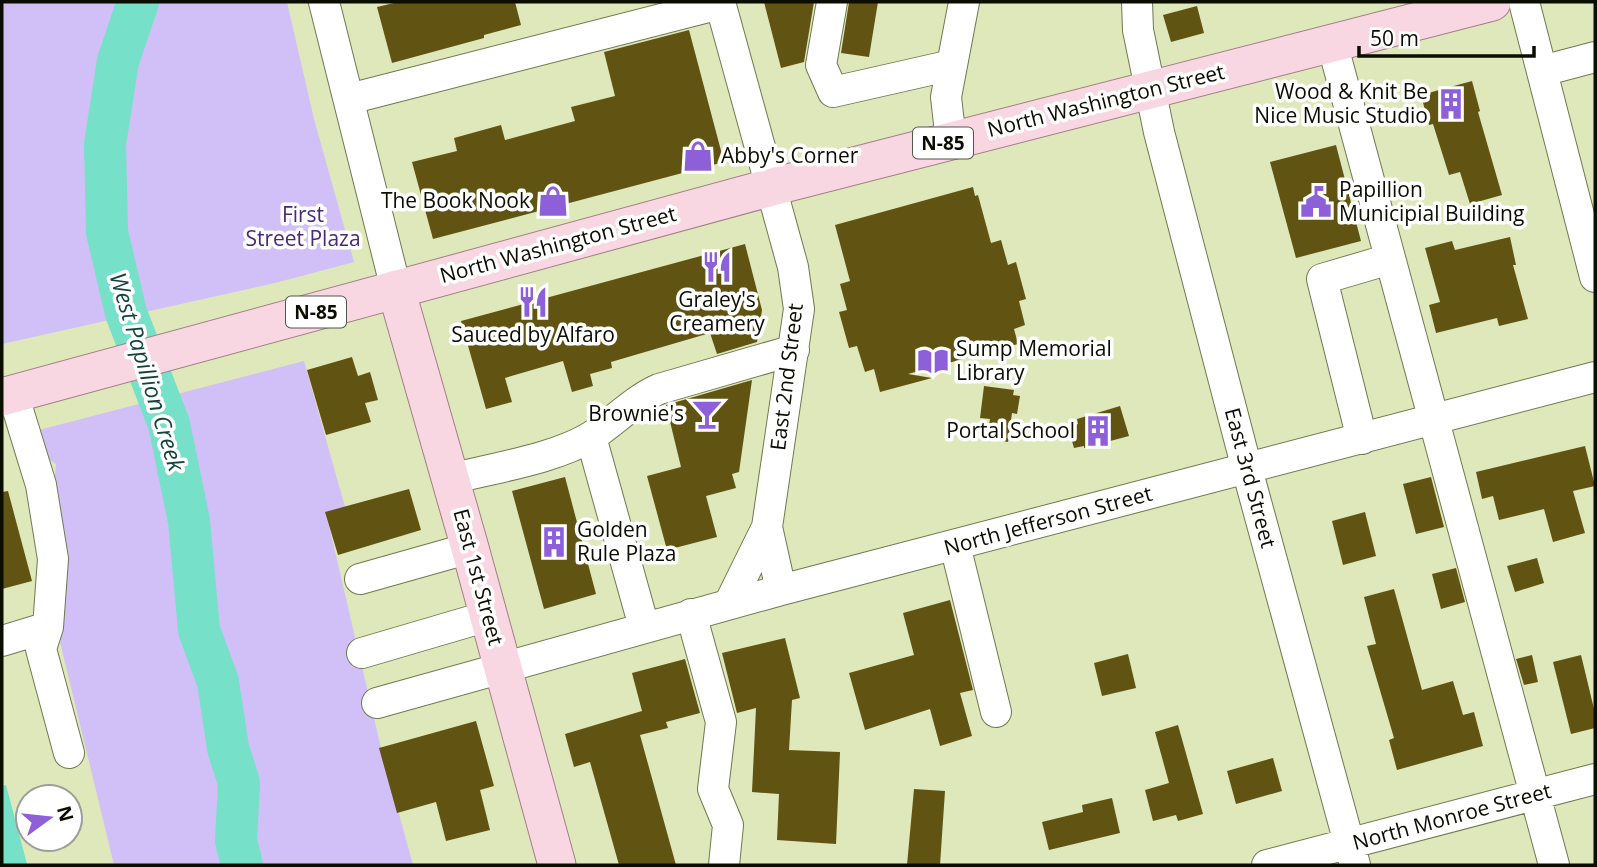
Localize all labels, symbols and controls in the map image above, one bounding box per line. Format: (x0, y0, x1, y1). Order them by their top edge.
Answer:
scale bar (1359, 14, 1534, 58)
text: 50 m (1370, 24, 1419, 52)
street label: North Washington Street (984, 57, 1227, 143)
place label: Wood & Knit Be Nice Music Studio (1254, 77, 1428, 129)
building icon: Wood & Knit Be Nice Music Studio (1434, 87, 1468, 121)
road number: N-85 (913, 127, 973, 158)
shop icon: Abby's Corner (681, 139, 715, 173)
place label: Abby's Corner (721, 141, 859, 169)
place label: Papillion Municipial Building (1339, 175, 1524, 227)
shop icon: The Book Nook (536, 184, 570, 218)
public building icon: Papillion Municipial Building (1299, 185, 1333, 219)
place label: The Book Nook (381, 186, 530, 214)
street label: North Washington Street (437, 199, 679, 289)
park label: First Street Plaza (245, 200, 361, 252)
restaurant icon: Graley's Creamery (700, 250, 734, 284)
water label: West Papillion Creek (103, 269, 194, 476)
restaurant icon: Sauced by Alfaro (516, 285, 550, 319)
place label: Graley's Creamery (669, 285, 765, 337)
road number: N-85 (286, 296, 346, 328)
street label: East 2nd Street (763, 302, 809, 452)
place label: Sauced by Alfaro (451, 320, 615, 348)
place label: Sump Memorial Library (956, 334, 1112, 386)
library icon: Sump Memorial Library (916, 344, 950, 378)
bar icon: Brownie's (690, 397, 724, 431)
place label: Brownie's (588, 399, 684, 427)
street label: East 3rd Street (1219, 405, 1283, 551)
building icon: Portal School (1081, 414, 1115, 448)
place label: Portal School (946, 416, 1075, 444)
street label: North Jefferson Street (941, 479, 1155, 561)
street label: East 1st Street (447, 506, 511, 648)
place label: Golden Rule Plaza (577, 515, 677, 567)
building icon: Golden Rule Plaza (537, 525, 571, 559)
street label: North Monroe Street (1349, 776, 1554, 856)
north arrow (14, 783, 84, 853)
text: N (51, 803, 80, 824)

